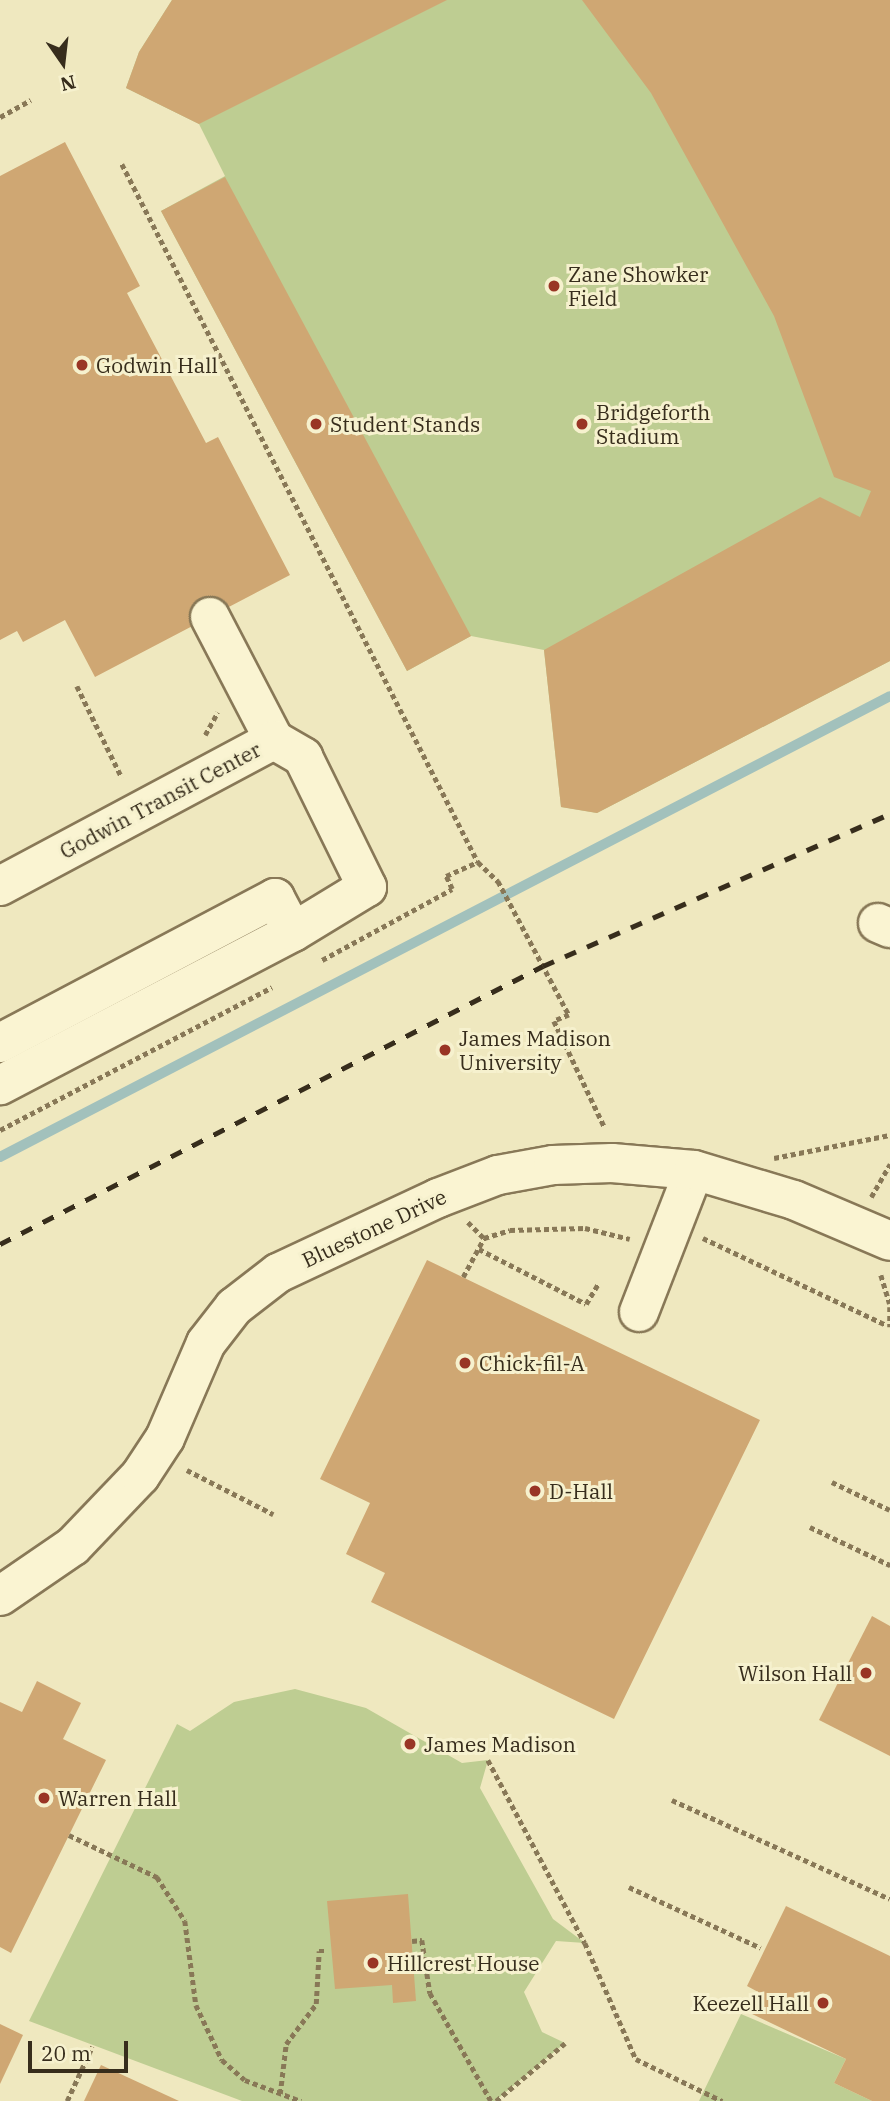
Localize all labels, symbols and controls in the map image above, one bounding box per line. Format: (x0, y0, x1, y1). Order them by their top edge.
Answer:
north arrow (28, 28, 98, 98)
text: N (58, 70, 78, 97)
place label: Zane Showker Field (568, 261, 708, 311)
marker: Zane Showker Field (546, 278, 562, 294)
place label: Godwin Hall (96, 352, 218, 378)
marker: Godwin Hall (74, 357, 90, 373)
place label: Bridgeforth Stadium (596, 399, 710, 449)
place label: Student Stands (330, 411, 480, 437)
marker: Student Stands (308, 416, 324, 432)
marker: Bridgeforth Stadium (574, 416, 590, 432)
street label: Godwin Transit Center (55, 736, 265, 864)
place label: James Madison University (459, 1025, 611, 1075)
marker: James Madison University (437, 1042, 453, 1058)
street label: Bluestone Drive (298, 1184, 450, 1272)
place label: Chick-fil-A (479, 1350, 585, 1376)
marker: Chick-fil-A (457, 1355, 473, 1371)
place label: D-Hall (549, 1478, 613, 1504)
marker: D-Hall (527, 1483, 543, 1499)
place label: Wilson Hall (738, 1660, 852, 1686)
marker: Wilson Hall (858, 1665, 874, 1681)
place label: James Madison (424, 1731, 576, 1757)
marker: James Madison (402, 1736, 418, 1752)
place label: Warren Hall (58, 1785, 177, 1811)
marker: Warren Hall (36, 1790, 52, 1806)
place label: Hillcrest House (387, 1950, 539, 1976)
marker: Hillcrest House (365, 1955, 381, 1971)
place label: Keezell Hall (692, 1990, 809, 2016)
marker: Keezell Hall (815, 1995, 831, 2011)
scale bar (32, 2028, 131, 2072)
text: 20 m (41, 2039, 91, 2067)

